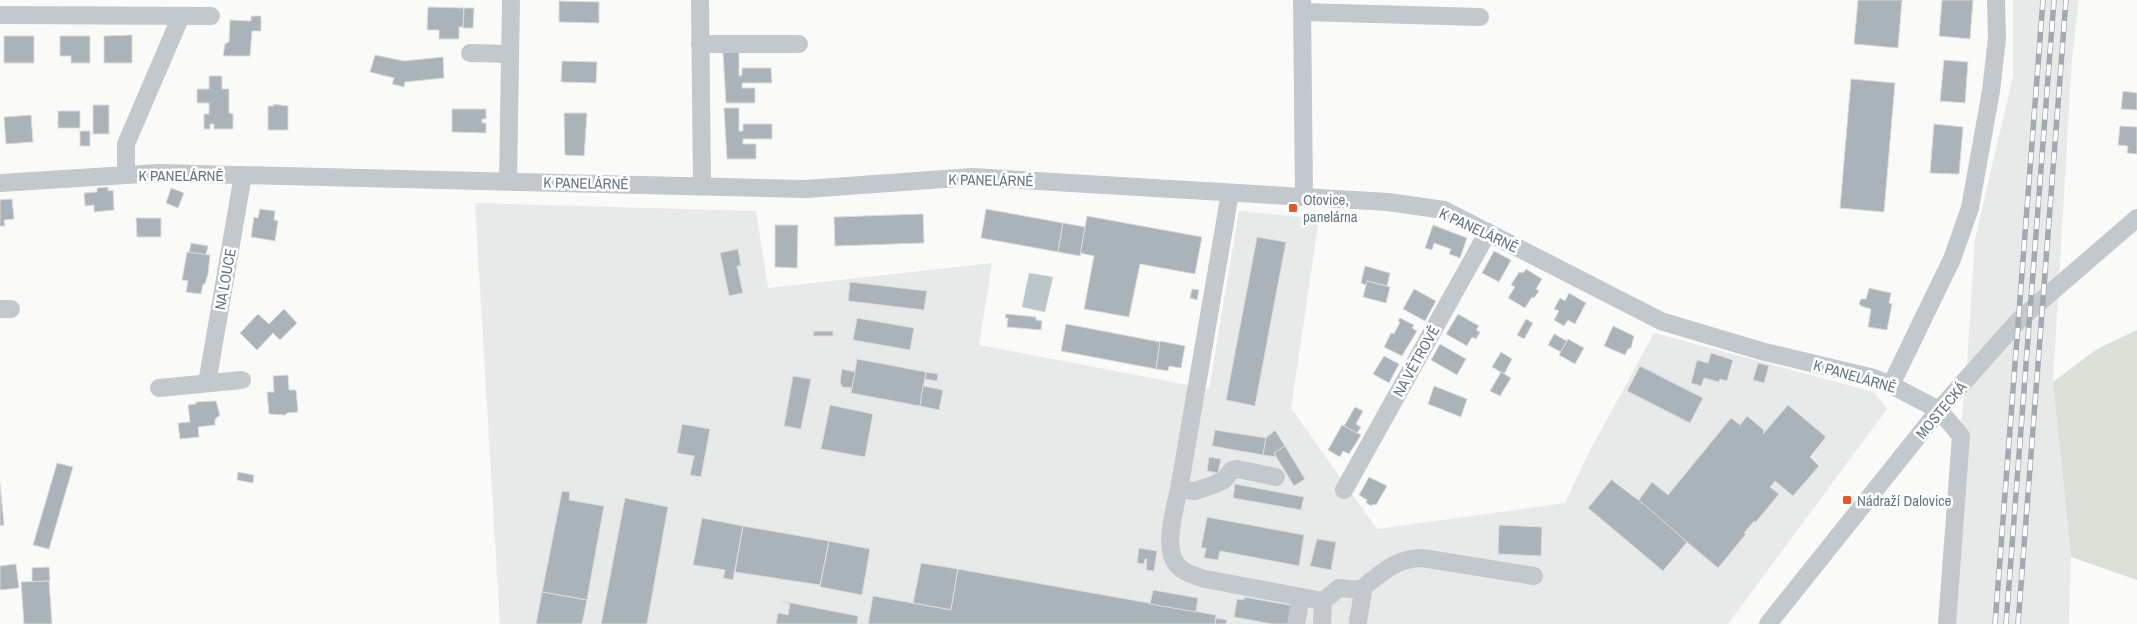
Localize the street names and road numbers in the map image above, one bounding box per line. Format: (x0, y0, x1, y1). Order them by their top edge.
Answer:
street label: K PANELÁRNĚ (138, 165, 224, 186)
street label: K PANELÁRNĚ (948, 169, 1034, 191)
street label: K PANELÁRNĚ (543, 172, 629, 194)
street label: K PANELÁRNĚ (1436, 202, 1522, 258)
street label: NA LOUCE (209, 247, 241, 311)
street label: NA VĚTROVĚ (1388, 322, 1444, 400)
street label: K PANELÁRNĚ (1811, 354, 1899, 398)
street label: MOSTECKÁ (1911, 376, 1972, 443)

